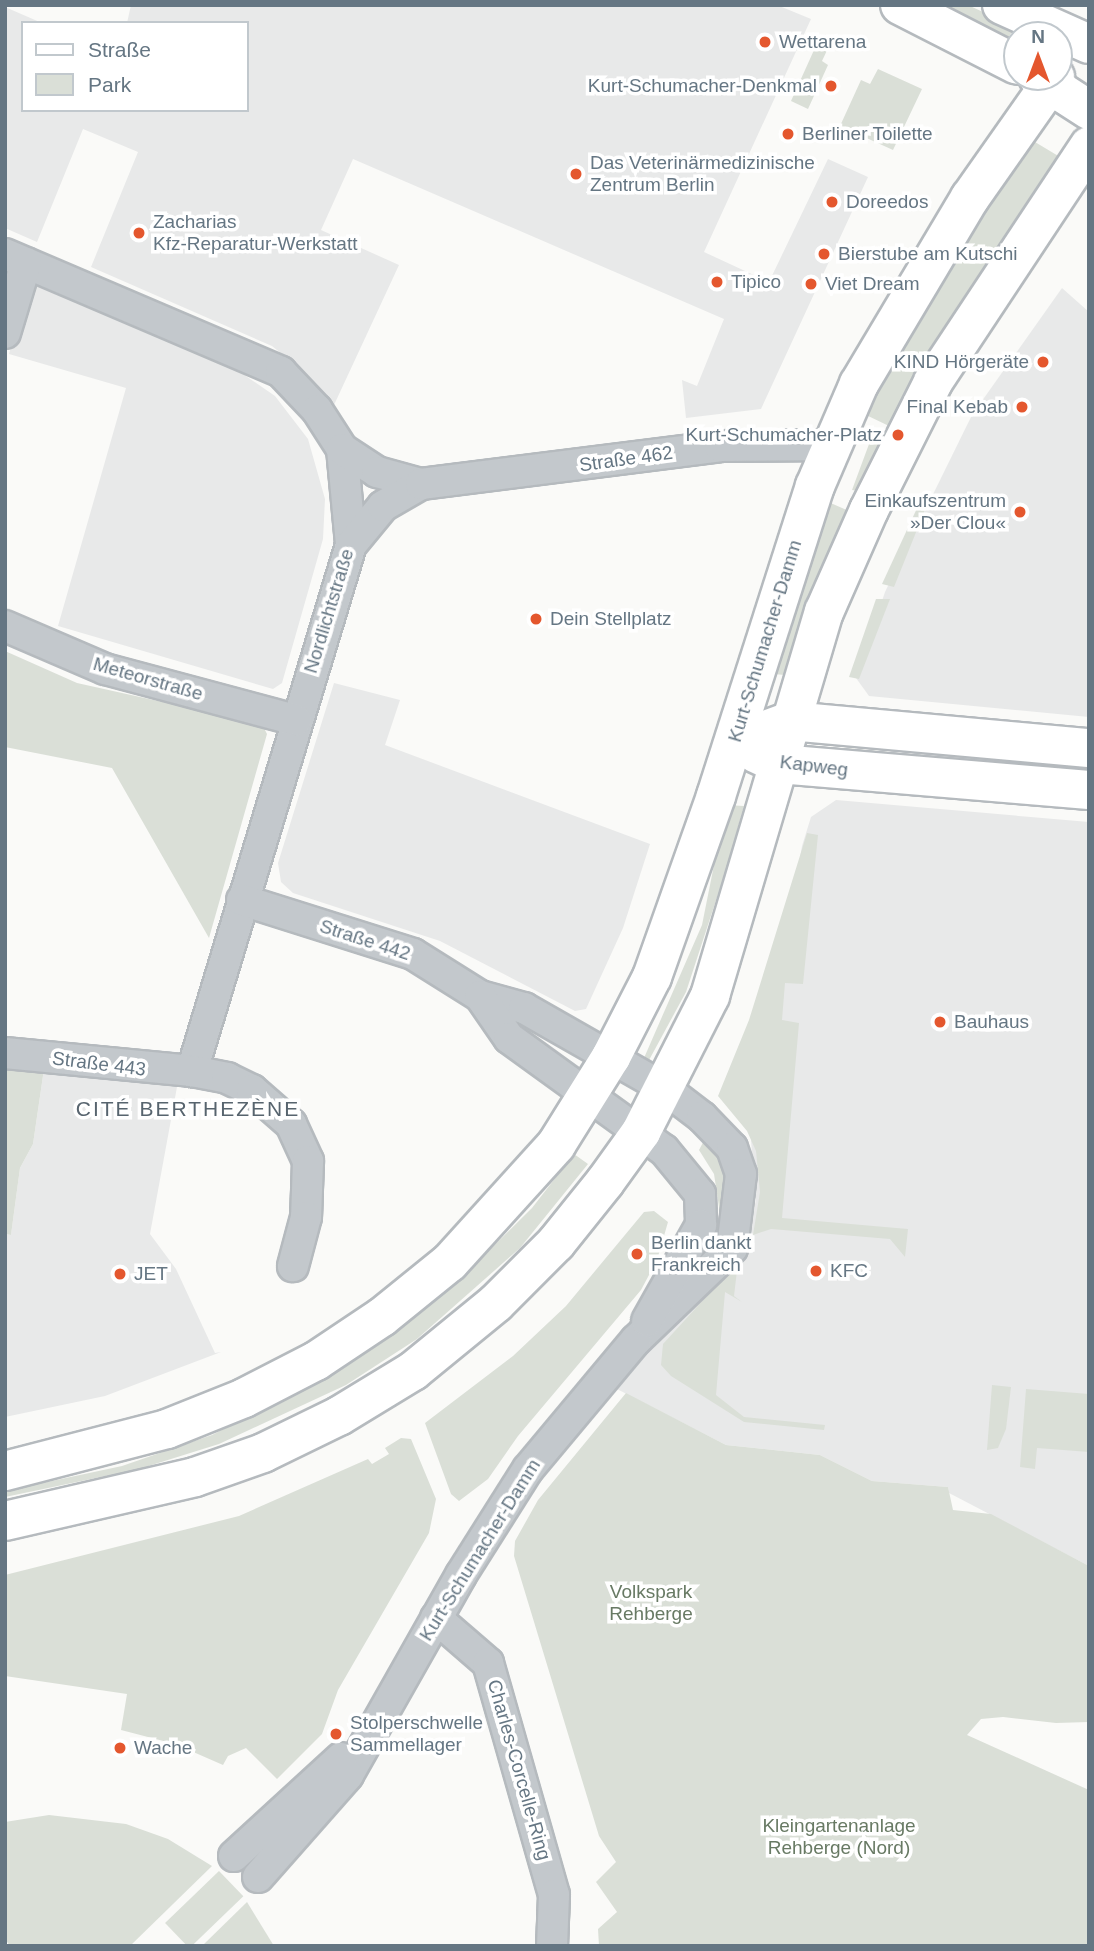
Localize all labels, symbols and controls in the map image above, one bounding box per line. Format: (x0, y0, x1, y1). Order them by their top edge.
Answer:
legend (21, 21, 248, 112)
north arrow (1003, 21, 1073, 91)
text: N (1031, 26, 1045, 47)
place label: Wettarena (779, 31, 866, 53)
marker: Wettarena (757, 34, 773, 50)
text: Straße (88, 38, 151, 61)
text: Park (88, 73, 131, 96)
place label: Kurt-Schumacher-Denkmal (588, 75, 817, 97)
marker: Kurt-Schumacher-Denkmal (823, 78, 839, 94)
place label: Berliner Toilette (802, 123, 933, 145)
marker: Berliner Toilette (780, 126, 796, 142)
place label: Das Veterinärmedizinische Zentrum Berlin (590, 152, 815, 196)
marker: Das Veterinärmedizinische Zentrum Berlin (568, 166, 584, 182)
place label: Doreedos (846, 191, 928, 213)
marker: Doreedos (824, 194, 840, 210)
place label: Zacharias Kfz-Reparatur-Werkstatt (153, 211, 357, 255)
marker: Zacharias Kfz-Reparatur-Werkstatt (131, 225, 147, 241)
place label: Bierstube am Kutschi (838, 243, 1018, 265)
marker: Bierstube am Kutschi (816, 246, 832, 262)
place label: Tipico (731, 271, 781, 293)
place label: Viet Dream (825, 273, 920, 295)
marker: Tipico (709, 274, 725, 290)
marker: Viet Dream (803, 276, 819, 292)
place label: KIND Hörgeräte (894, 351, 1029, 373)
marker: KIND Hörgeräte (1035, 354, 1051, 370)
place label: Final Kebab (907, 396, 1008, 418)
marker: Final Kebab (1014, 399, 1030, 415)
place label: Kurt-Schumacher-Platz (686, 424, 882, 446)
marker: Kurt-Schumacher-Platz (888, 425, 908, 445)
street label: Straße 462 (578, 441, 674, 477)
place label: Einkaufszentrum »Der Clou« (864, 490, 1006, 534)
marker: Einkaufszentrum »Der Clou« (1012, 504, 1028, 520)
street label: Kurt-Schumacher-Damm (723, 537, 807, 745)
street label: Nordlichtstraße (299, 546, 359, 676)
place label: Dein Stellplatz (550, 608, 671, 630)
marker: Dein Stellplatz (528, 611, 544, 627)
street label: Meteorstraße (91, 652, 205, 706)
street label: Kapweg (779, 751, 849, 781)
street label: Straße 442 (317, 915, 413, 965)
place label: Bauhaus (954, 1011, 1029, 1033)
marker: Bauhaus (932, 1014, 948, 1030)
street label: Straße 443 (51, 1047, 147, 1081)
district label: CITÉ BERTHEZÈNE (78, 1096, 298, 1122)
place label: Berlin dankt Frankreich (651, 1232, 751, 1276)
marker: Berlin dankt Frankreich (629, 1246, 645, 1262)
place label: KFC (830, 1260, 868, 1282)
place label: JET (134, 1263, 168, 1285)
marker: KFC (808, 1263, 824, 1279)
marker: JET (112, 1266, 128, 1282)
street label: Kurt-Schumacher-Damm (415, 1455, 545, 1645)
park label: Volkspark Rehberge (609, 1581, 693, 1625)
street label: Charles-Corcelle-Ring (482, 1677, 556, 1863)
place label: Stolperschwelle Sammellager (350, 1712, 483, 1756)
marker: Stolperschwelle Sammellager (328, 1726, 344, 1742)
place label: Wache (134, 1737, 192, 1759)
marker: Wache (112, 1740, 128, 1756)
park label: Kleingartenanlage Rehberge (Nord) (762, 1815, 916, 1859)

